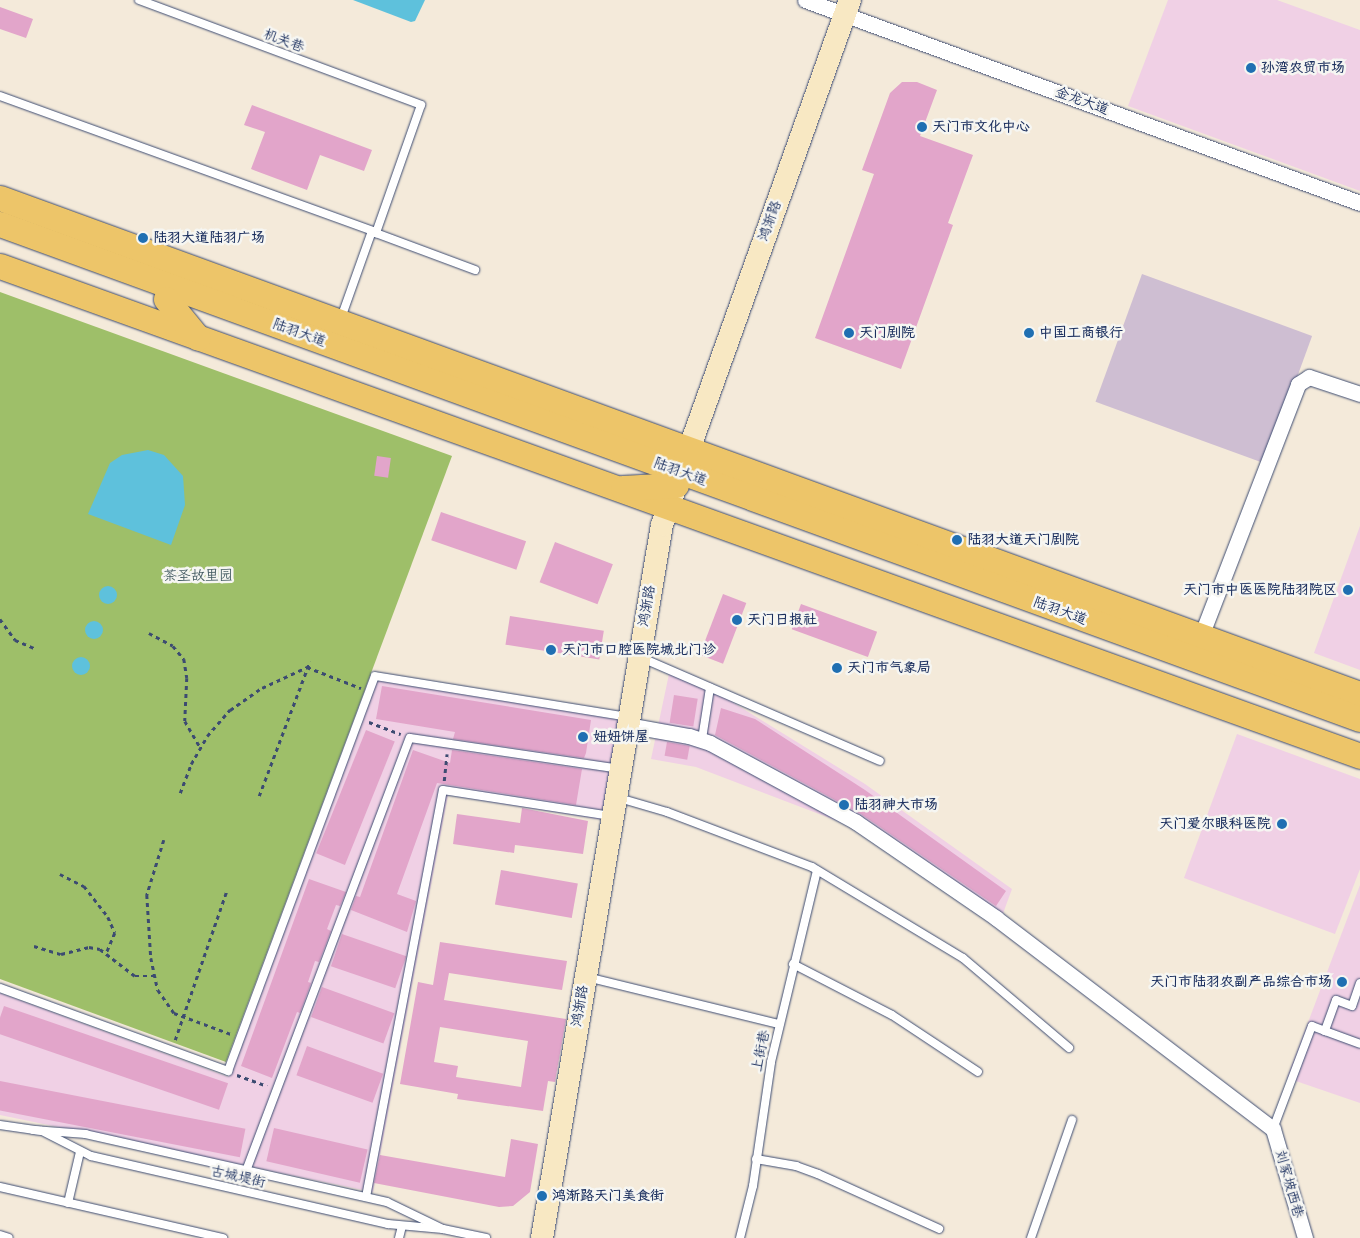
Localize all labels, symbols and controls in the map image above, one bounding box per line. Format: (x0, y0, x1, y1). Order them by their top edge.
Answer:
street label: 机关巷 (261, 26, 307, 56)
place label: 孙湾农贸市场 (1261, 60, 1345, 76)
marker: 孙湾农贸市场 (1245, 62, 1257, 74)
street label: 金龙大道 (1053, 84, 1111, 118)
place label: 天门市文化中心 (932, 119, 1030, 135)
marker: 天门市文化中心 (916, 121, 928, 133)
street label: 鸿渐路 (755, 198, 785, 244)
place label: 陆羽大道陆羽广场 (153, 230, 265, 246)
marker: 陆羽大道陆羽广场 (137, 232, 149, 244)
street label: 陆羽大道 (270, 316, 328, 350)
place label: 天门剧院 (859, 325, 915, 341)
place label: 中国工商银行 (1039, 325, 1123, 341)
marker: 天门剧院 (843, 327, 855, 339)
marker: 中国工商银行 (1023, 327, 1035, 339)
street label: 陆羽大道 (651, 455, 709, 489)
place label: 陆羽大道天门剧院 (967, 532, 1079, 548)
marker: 陆羽大道天门剧院 (951, 534, 963, 546)
park label: 茶圣故里园 (163, 568, 233, 584)
place label: 天门市中医医院陆羽院区 (1183, 582, 1337, 598)
marker: 天门市中医医院陆羽院区 (1341, 583, 1355, 597)
street label: 鸿渐路 (635, 584, 659, 628)
street label: 陆羽大道 (1031, 594, 1089, 628)
place label: 天门日报社 (747, 612, 817, 628)
marker: 天门日报社 (731, 614, 743, 626)
place label: 天门市口腔医院城北门诊 (562, 642, 716, 658)
marker: 天门市口腔医院城北门诊 (544, 643, 558, 657)
place label: 天门市气象局 (847, 660, 931, 676)
marker: 天门市气象局 (831, 662, 843, 674)
place label: 妞妞饼屋 (593, 729, 649, 745)
marker: 妞妞饼屋 (577, 731, 589, 743)
place label: 陆羽神大市场 (854, 797, 938, 813)
marker: 陆羽神大市场 (838, 799, 850, 811)
place label: 天门爱尔眼科医院 (1159, 816, 1271, 832)
marker: 天门爱尔眼科医院 (1275, 817, 1289, 831)
place label: 天门市陆羽农副产品综合市场 (1150, 974, 1332, 990)
marker: 天门市陆羽农副产品综合市场 (1336, 976, 1348, 988)
street label: 鸿渐路 (568, 984, 592, 1028)
street label: 上街巷 (749, 1029, 773, 1073)
street label: 刘家坡西巷 (1271, 1148, 1307, 1220)
street label: 古城堤街 (209, 1163, 267, 1191)
place label: 鸿渐路天门美食街 (552, 1188, 664, 1204)
marker: 鸿渐路天门美食街 (536, 1190, 548, 1202)

